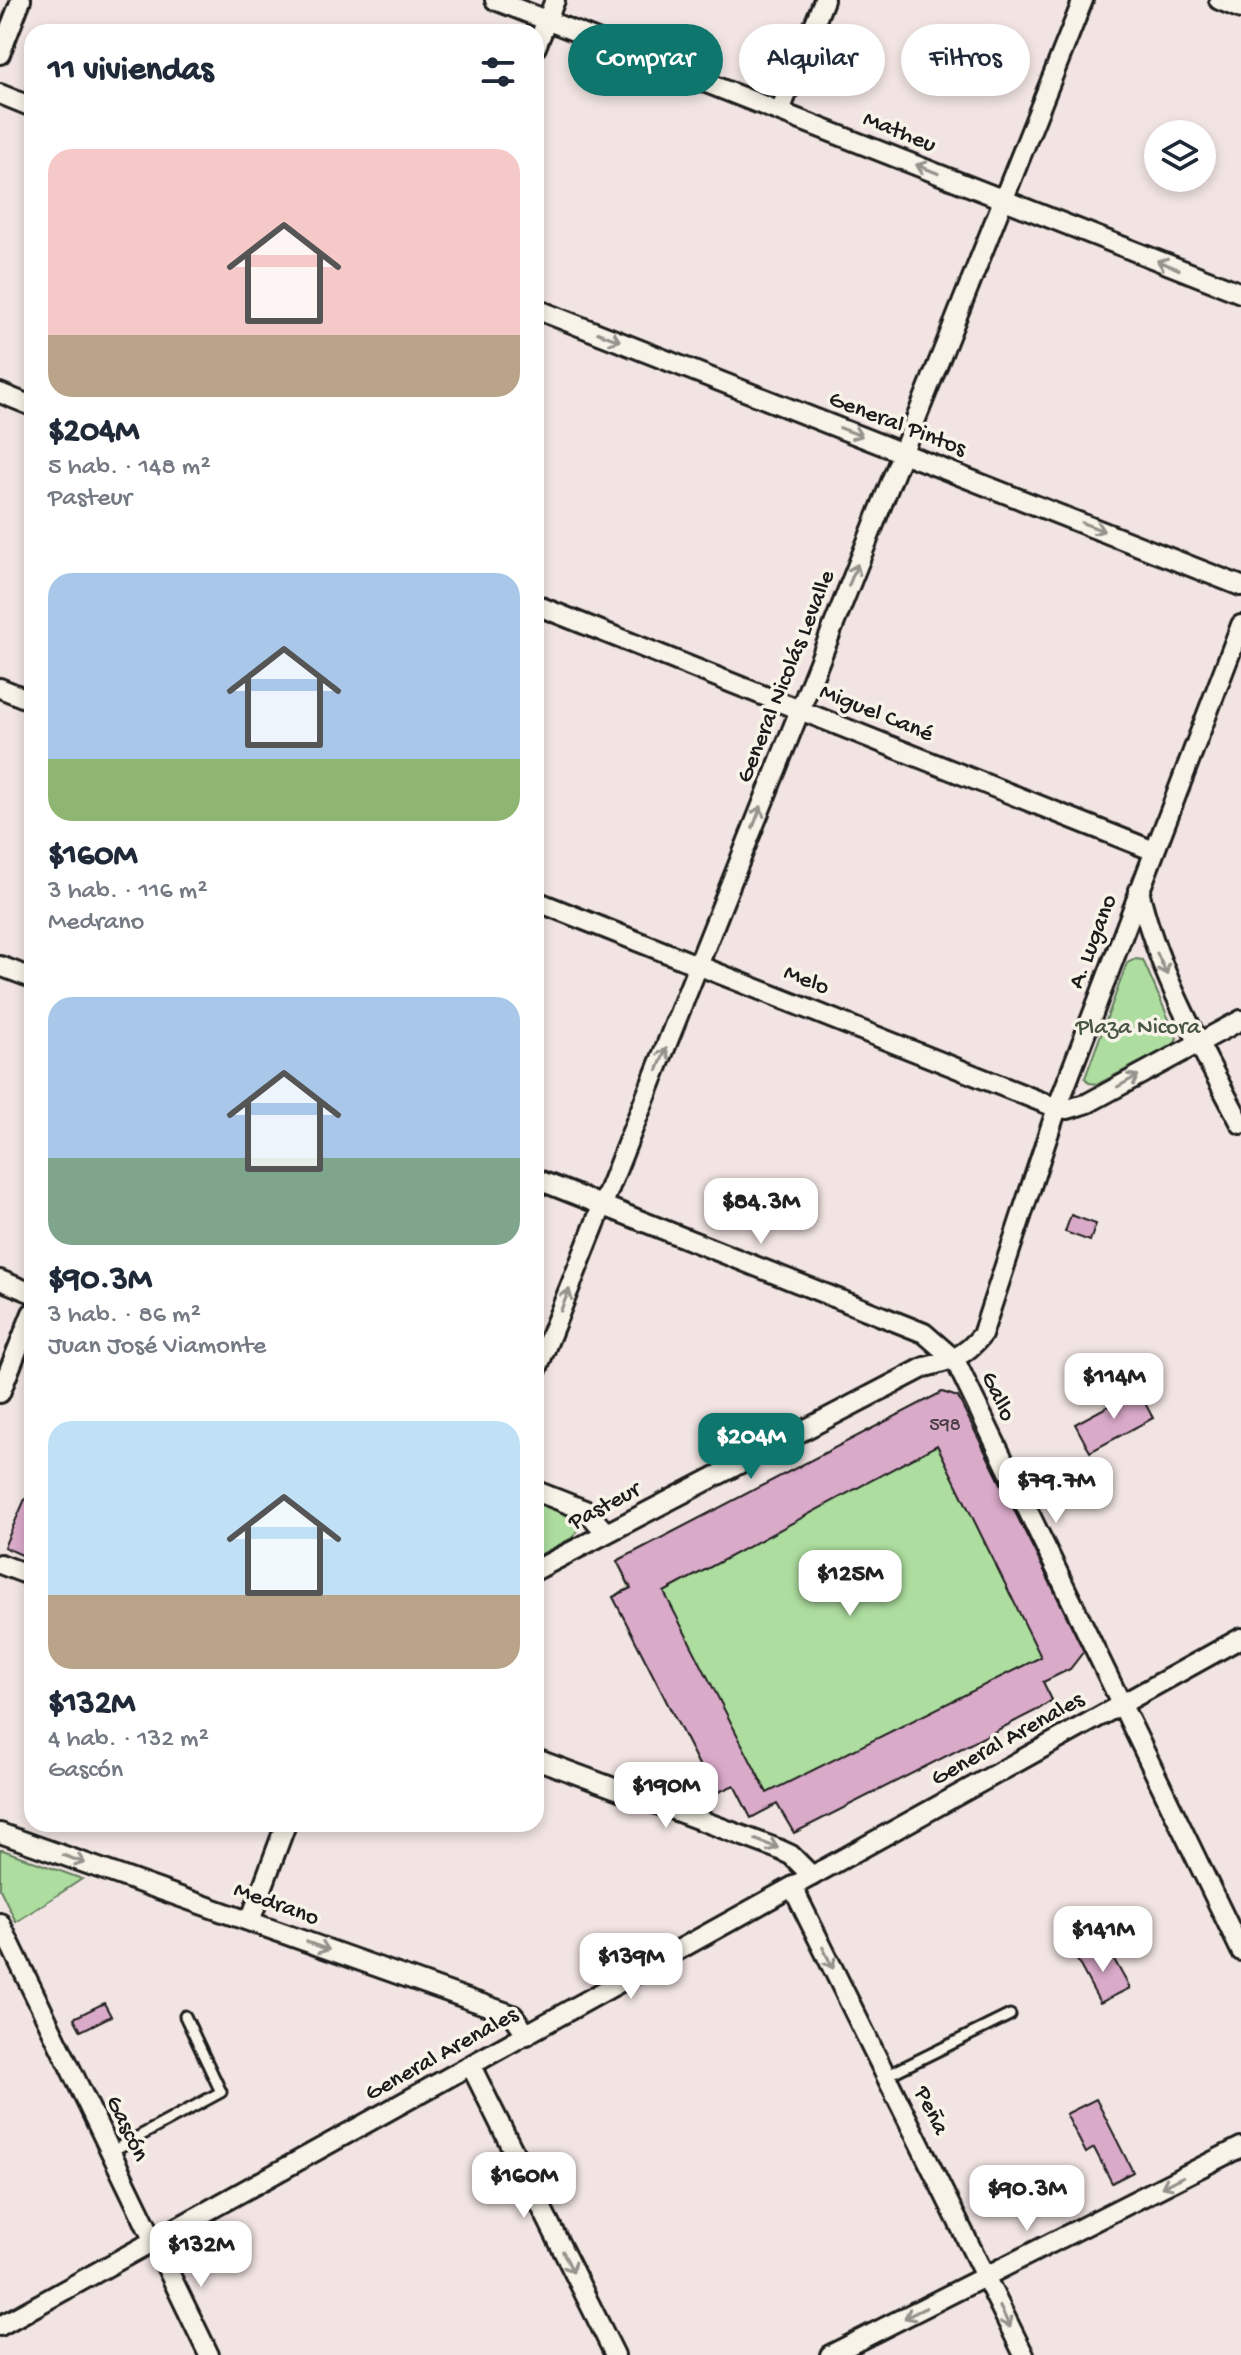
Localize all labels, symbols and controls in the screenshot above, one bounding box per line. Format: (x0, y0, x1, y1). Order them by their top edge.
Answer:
chip: Comprar (568, 24, 723, 96)
chip: Alquilar (739, 24, 885, 96)
chip: Filtros (901, 24, 1030, 96)
icon: filters (476, 50, 520, 94)
text: 11 viviendas (48, 52, 213, 92)
street label: Matheu (858, 105, 940, 161)
map controls (1144, 120, 1216, 192)
button: layers (1144, 120, 1216, 192)
one-way arrow (915, 161, 940, 175)
icon: home (212, 201, 356, 345)
one-way arrow (1156, 257, 1181, 271)
one-way arrow (596, 331, 621, 345)
street label: General Pintos (824, 385, 971, 465)
text: $204M (48, 413, 139, 453)
one-way arrow (838, 426, 863, 440)
text: 5 hab. · 148 m² (48, 453, 211, 484)
text: Pasteur (48, 484, 132, 515)
one-way arrow (1080, 521, 1104, 536)
one-way arrow (847, 563, 861, 588)
street label: General Nicolás Levalle (731, 566, 843, 788)
icon: home (212, 625, 356, 769)
street label: Miguel Cané (815, 678, 938, 750)
one-way arrow (751, 805, 765, 830)
text: $160M (48, 837, 137, 877)
text: 3 hab. · 116 m² (48, 877, 208, 908)
street label: A. Lugano (1063, 891, 1125, 993)
text: Medrano (48, 908, 144, 939)
one-way arrow (1156, 951, 1171, 976)
street label: Melo (779, 959, 833, 1003)
park label: Plaza Nicora (1075, 1014, 1201, 1043)
one-way arrow (656, 1047, 670, 1072)
icon: home (212, 1049, 356, 1193)
one-way arrow (1116, 1073, 1140, 1089)
pin: $84.3M (696, 1178, 826, 1246)
text: $84.3M (722, 1188, 800, 1219)
text: $90.3M (48, 1261, 152, 1301)
one-way arrow (559, 1288, 573, 1313)
text: 3 hab. · 86 m² (48, 1301, 201, 1332)
text: Juan José Viamonte (48, 1332, 266, 1363)
pin: $114M (1058, 1353, 1170, 1421)
text: $114M (1082, 1363, 1146, 1394)
street label: Gallo (973, 1368, 1021, 1426)
pin: $204M (695, 1413, 807, 1481)
house number: 598 (929, 1415, 961, 1438)
text: $204M (716, 1423, 786, 1454)
pin: $79.7M (991, 1457, 1121, 1525)
text: $79.7M (1017, 1467, 1095, 1498)
icon: home (212, 1473, 356, 1617)
street label: Pasteur (563, 1475, 648, 1538)
pin: $125M (794, 1550, 906, 1618)
text: $125M (817, 1560, 883, 1591)
text: $132M (48, 1685, 135, 1725)
street label: General Arenales (926, 1685, 1091, 1794)
text: 4 hab. · 132 m² (48, 1725, 209, 1756)
text: Gascón (48, 1756, 123, 1787)
pin: $190M (610, 1762, 722, 1830)
text: $190M (632, 1772, 700, 1803)
one-way arrow (754, 1838, 779, 1853)
one-way arrow (61, 1852, 86, 1867)
street label: Medrano (229, 1876, 323, 1934)
pin: $141M (1047, 1906, 1159, 1974)
text: $141M (1071, 1916, 1135, 1947)
pin: $139M (575, 1933, 687, 2001)
one-way arrow (306, 1939, 331, 1954)
text: $139M (598, 1943, 664, 1974)
one-way arrow (821, 1946, 836, 1969)
street label: General Arenales (360, 2000, 525, 2109)
street label: Peña (905, 2081, 954, 2141)
street label: Gascón (98, 2091, 154, 2167)
pin: $160M (468, 2152, 580, 2220)
text: $160M (490, 2162, 558, 2193)
pin: $90.3M (962, 2165, 1092, 2233)
text: $90.3M (987, 2175, 1067, 2206)
one-way arrow (1160, 2175, 1184, 2191)
pin: $132M (145, 2221, 257, 2289)
text: $132M (168, 2231, 234, 2262)
one-way arrow (561, 2249, 576, 2273)
one-way arrow (998, 2304, 1013, 2328)
one-way arrow (903, 2306, 927, 2321)

